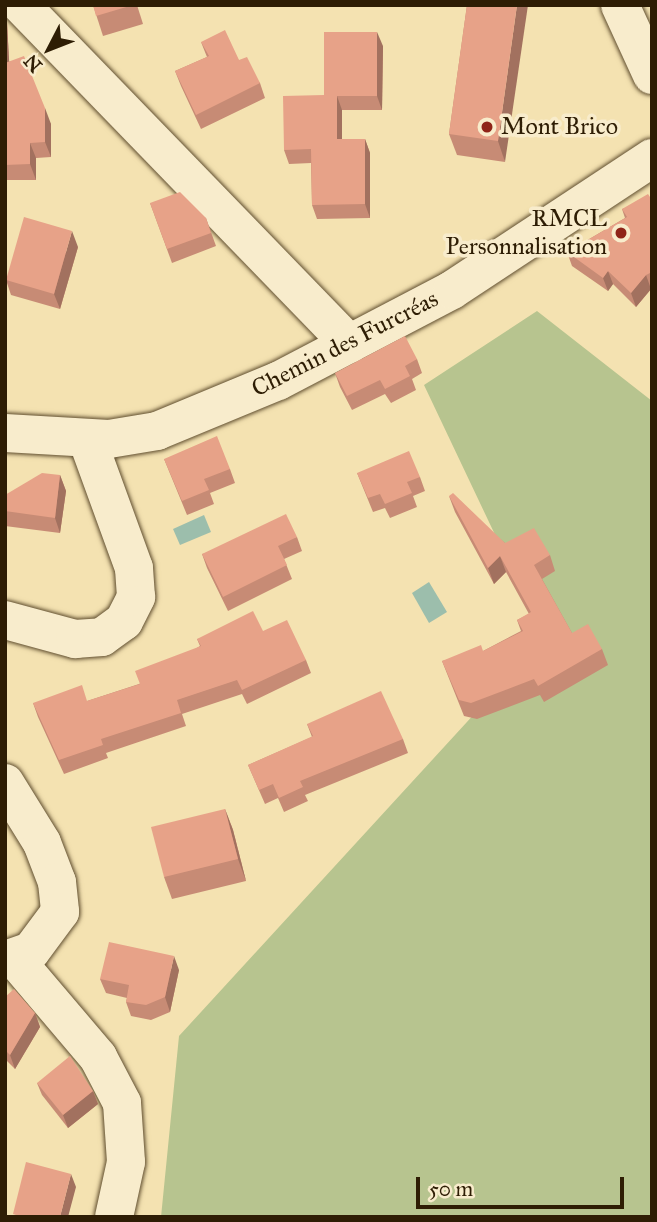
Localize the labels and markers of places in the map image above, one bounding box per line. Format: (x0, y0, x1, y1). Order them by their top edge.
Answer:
place label: Mont Brico (501, 113, 618, 141)
marker: Mont Brico (479, 119, 495, 135)
place label: RMCL Personnalisation (446, 205, 607, 261)
marker: RMCL Personnalisation (613, 225, 629, 241)

